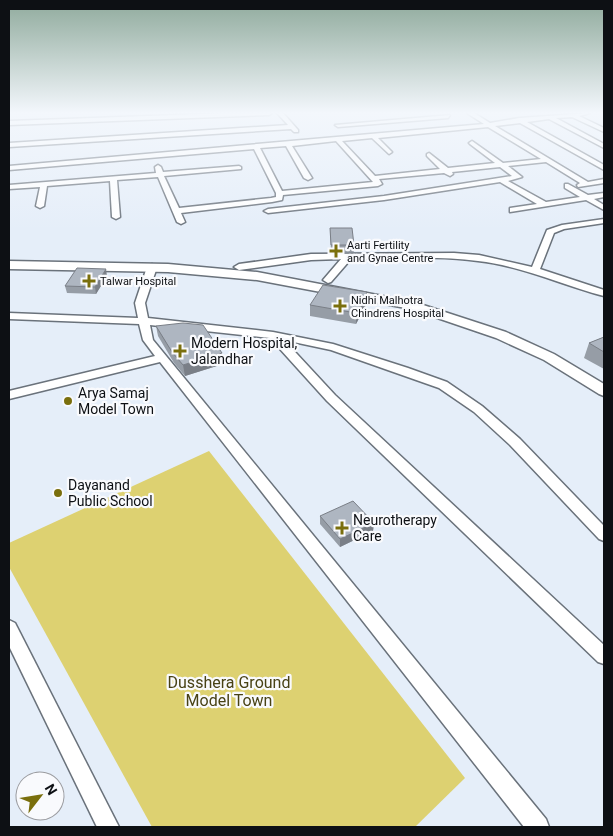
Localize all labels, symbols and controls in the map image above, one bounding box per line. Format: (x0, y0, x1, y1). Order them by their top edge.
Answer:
place label: Aarti Fertility and Gynae Centre (347, 239, 434, 265)
marker: Aarti Fertility and Gynae Centre (329, 244, 343, 258)
marker: Talwar Hospital (82, 274, 96, 288)
place label: Talwar Hospital (100, 275, 176, 288)
place label: Nidhi Malhotra Chindrens Hospital (351, 294, 444, 320)
marker: Nidhi Malhotra Chindrens Hospital (333, 299, 347, 313)
place label: Modern Hospital, Jalandhar (191, 335, 298, 367)
marker: Modern Hospital, Jalandhar (173, 344, 187, 358)
place label: Arya Samaj Model Town (78, 385, 154, 417)
marker: Arya Samaj Model Town (62, 395, 74, 407)
place label: Dayanand Public School (68, 477, 153, 509)
marker: Dayanand Public School (52, 487, 64, 499)
place label: Neurotherapy Care (353, 512, 437, 544)
marker: Neurotherapy Care (335, 521, 349, 535)
park label: Dusshera Ground Model Town (168, 673, 290, 710)
north arrow (15, 771, 65, 821)
text: N (42, 781, 61, 798)

